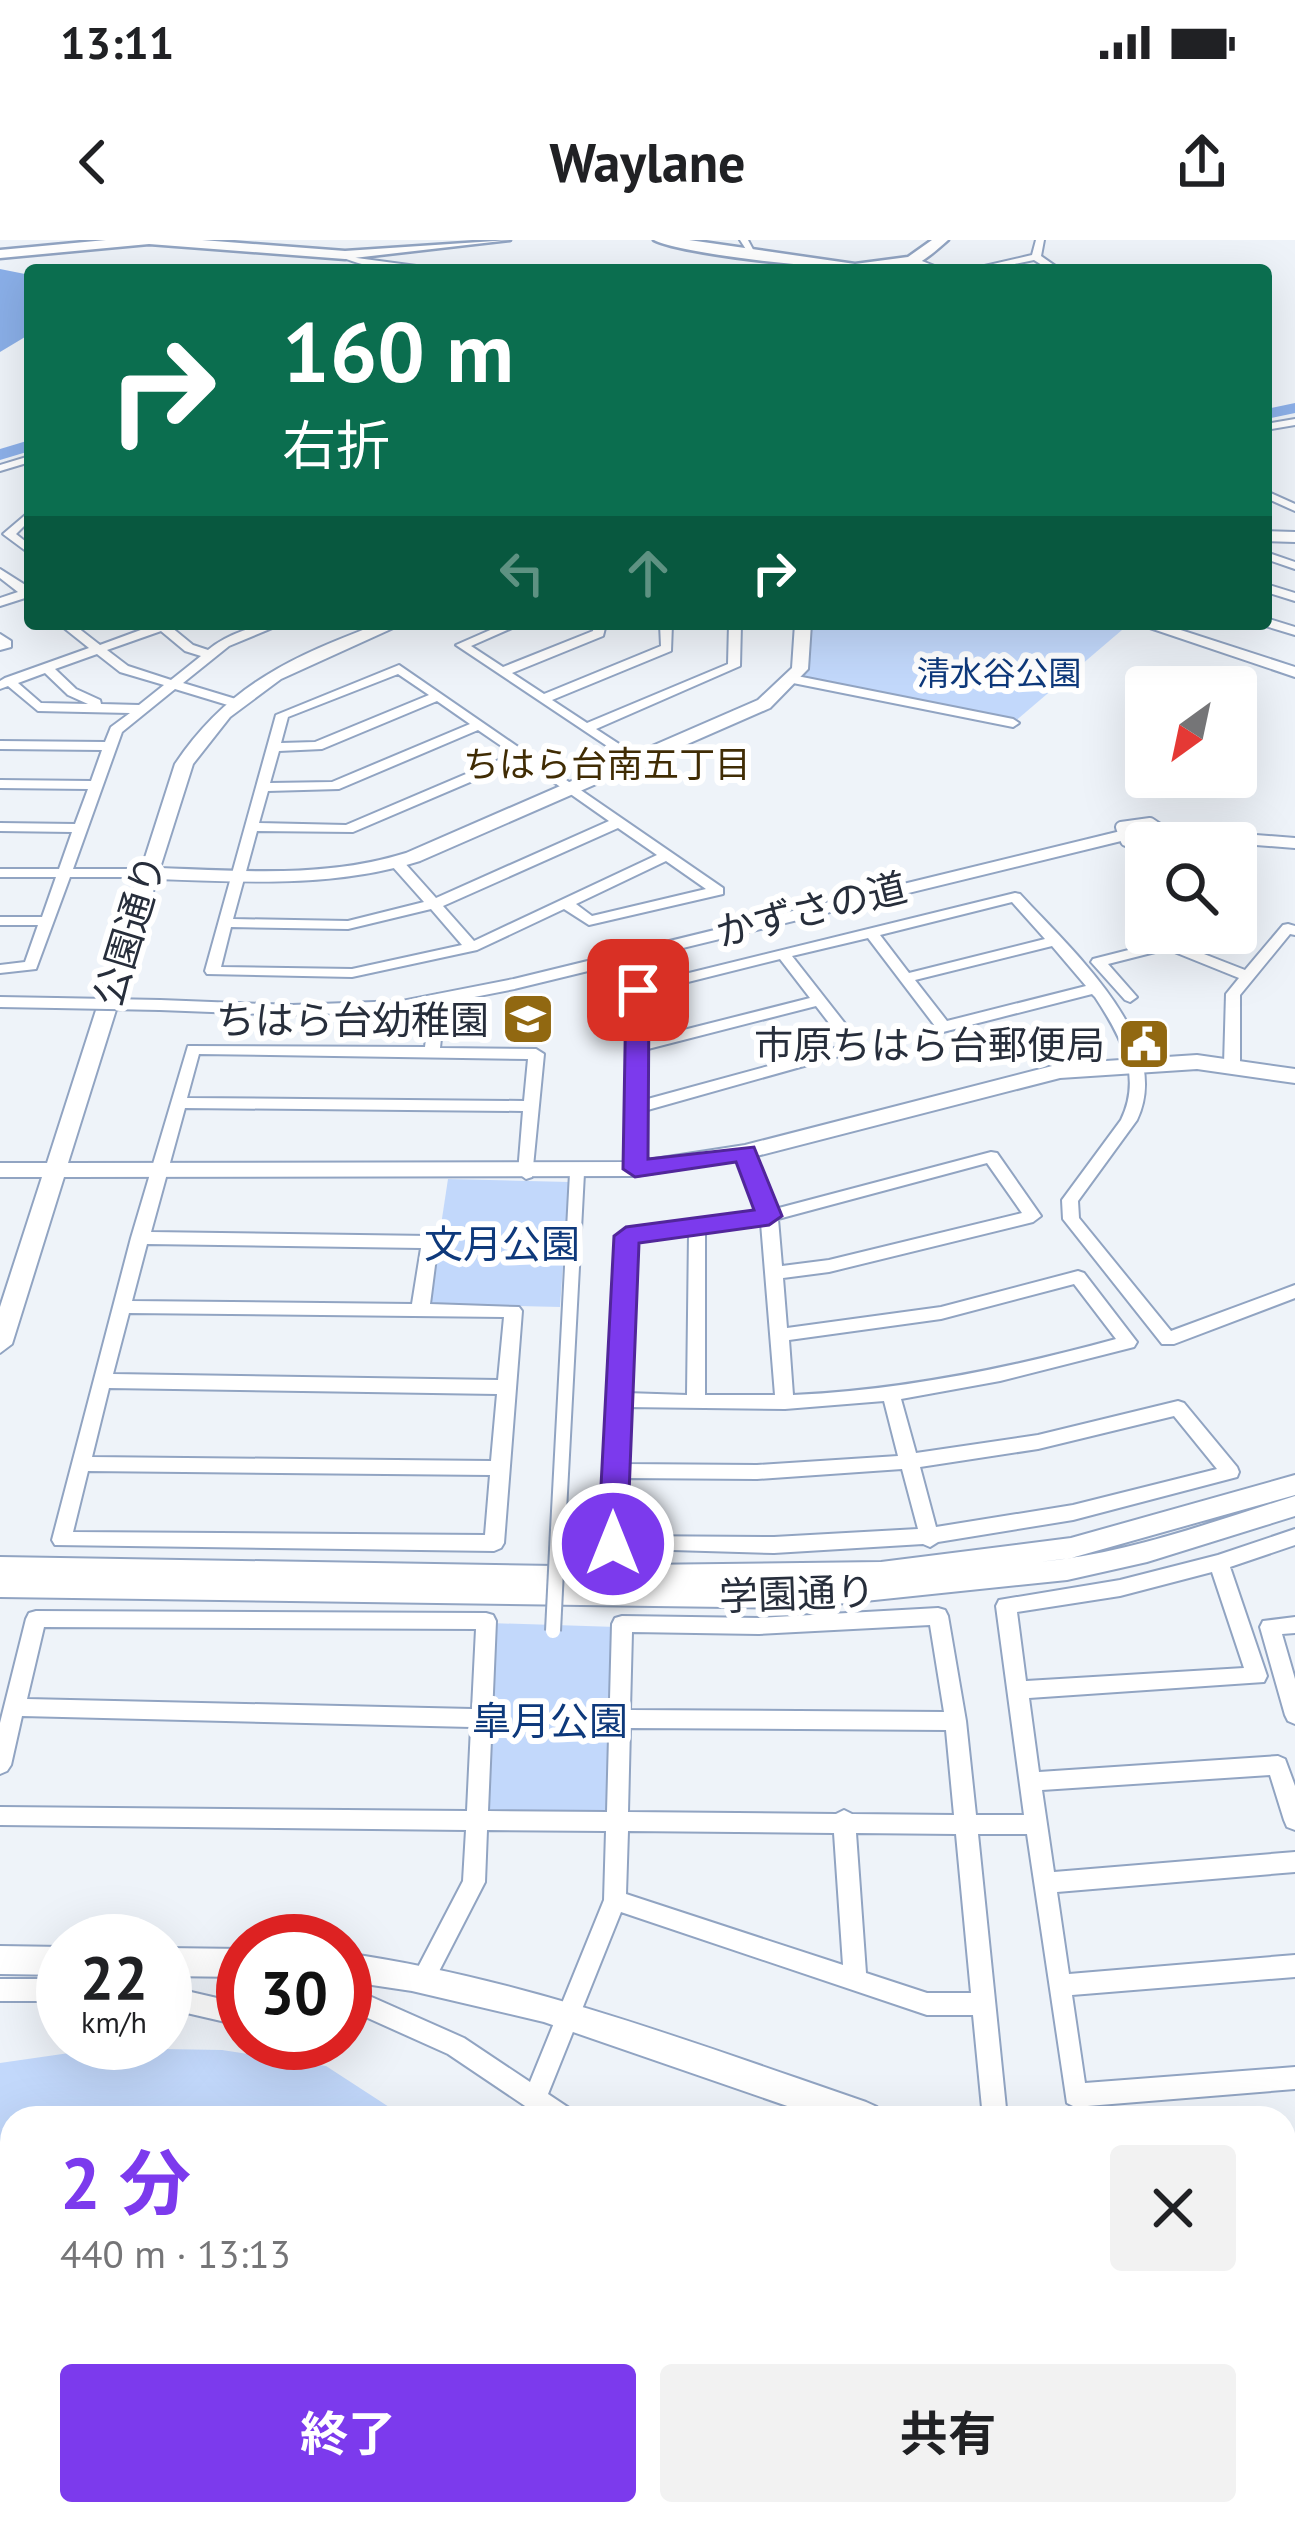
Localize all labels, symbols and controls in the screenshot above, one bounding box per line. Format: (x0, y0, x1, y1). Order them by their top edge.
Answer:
text: 13:11 (60, 13, 174, 71)
text: Waylane (549, 127, 746, 197)
icon: back (60, 129, 126, 195)
icon: share (1169, 129, 1235, 195)
text: 160 m (282, 296, 514, 405)
icon: right (84, 312, 240, 468)
text: 右折 (282, 410, 390, 480)
icon: left (489, 540, 555, 606)
icon: ahead (615, 540, 681, 606)
icon: right (741, 540, 807, 606)
park label: 清水谷公園 (917, 651, 1082, 694)
north arrow (1125, 666, 1257, 798)
map controls (1125, 666, 1257, 954)
district label: ちはら台南五丁目 (463, 740, 751, 787)
button: search (1125, 822, 1257, 954)
street label: 公園通り (82, 848, 176, 1012)
street label: かずさの道 (710, 861, 912, 957)
pin (587, 939, 689, 1041)
icon: arrive (605, 957, 671, 1023)
school or university icon: ちはら台幼稚園 (500, 991, 556, 1047)
place label: ちはら台幼稚園 (216, 994, 489, 1045)
public building icon: 市原ちはら台郵便局 (1116, 1016, 1172, 1072)
place label: 市原ちはら台郵便局 (754, 1019, 1105, 1070)
park label: 文月公園 (424, 1218, 580, 1269)
position arrow (550, 1481, 676, 1607)
street label: 学園通り (718, 1565, 876, 1621)
park label: 皐月公園 (472, 1695, 628, 1746)
speed limit sign: 30 (216, 1914, 372, 2070)
text: 22 (80, 1938, 148, 2016)
text: km/h (81, 2002, 147, 2041)
text: 2 分 (60, 2136, 191, 2229)
button: close (1110, 2145, 1236, 2271)
text: 440 m · 13:13 (60, 2228, 291, 2279)
button: 終了 (60, 2364, 636, 2502)
button: 共有 (660, 2364, 1236, 2502)

